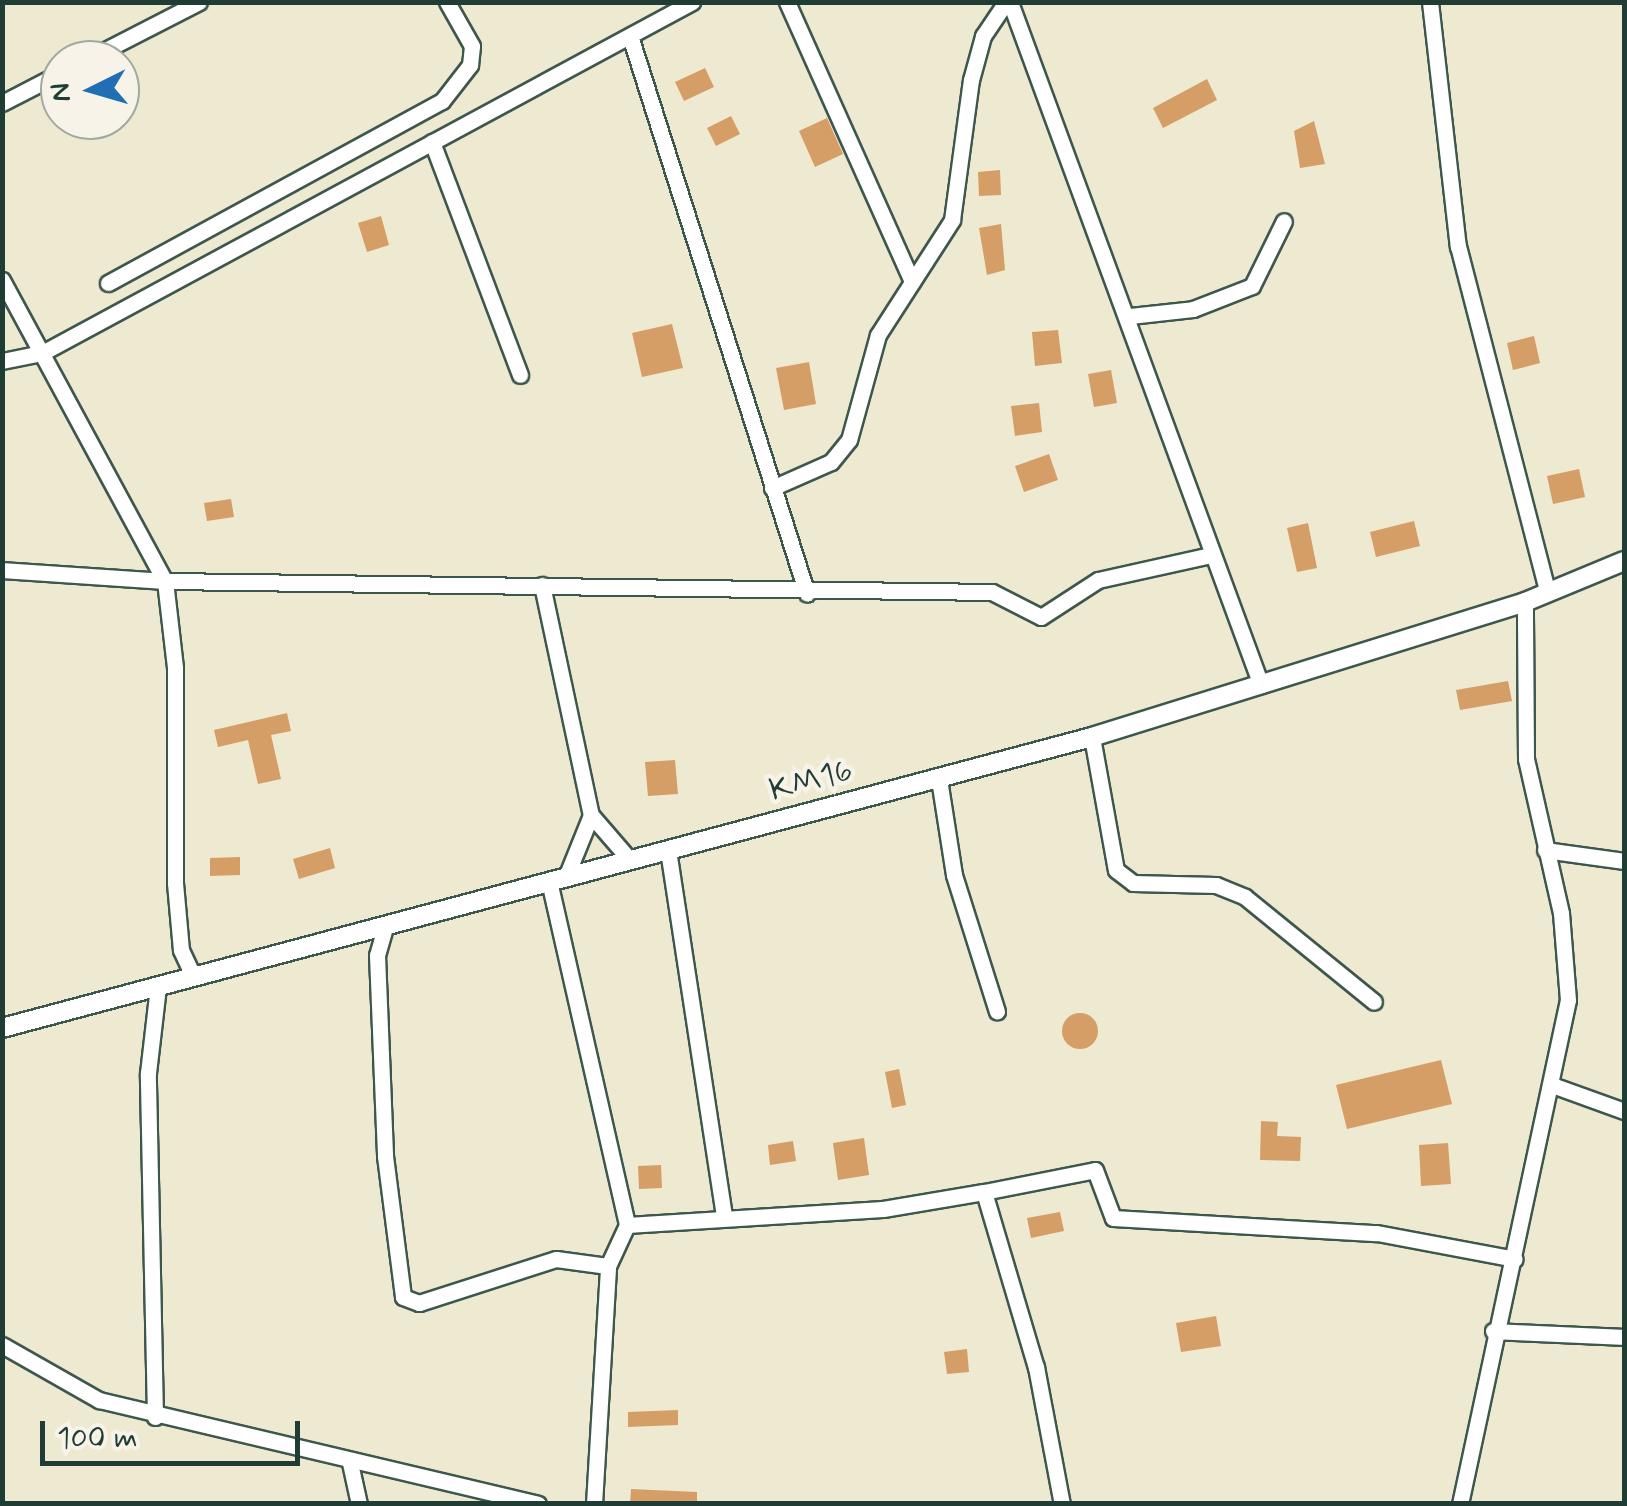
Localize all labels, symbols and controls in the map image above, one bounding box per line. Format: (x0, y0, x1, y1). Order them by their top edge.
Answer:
north arrow (40, 40, 140, 140)
text: N (42, 82, 81, 103)
street label: KM16 (765, 752, 857, 810)
scale bar (45, 1401, 305, 1463)
text: 100 m (57, 1419, 138, 1458)

